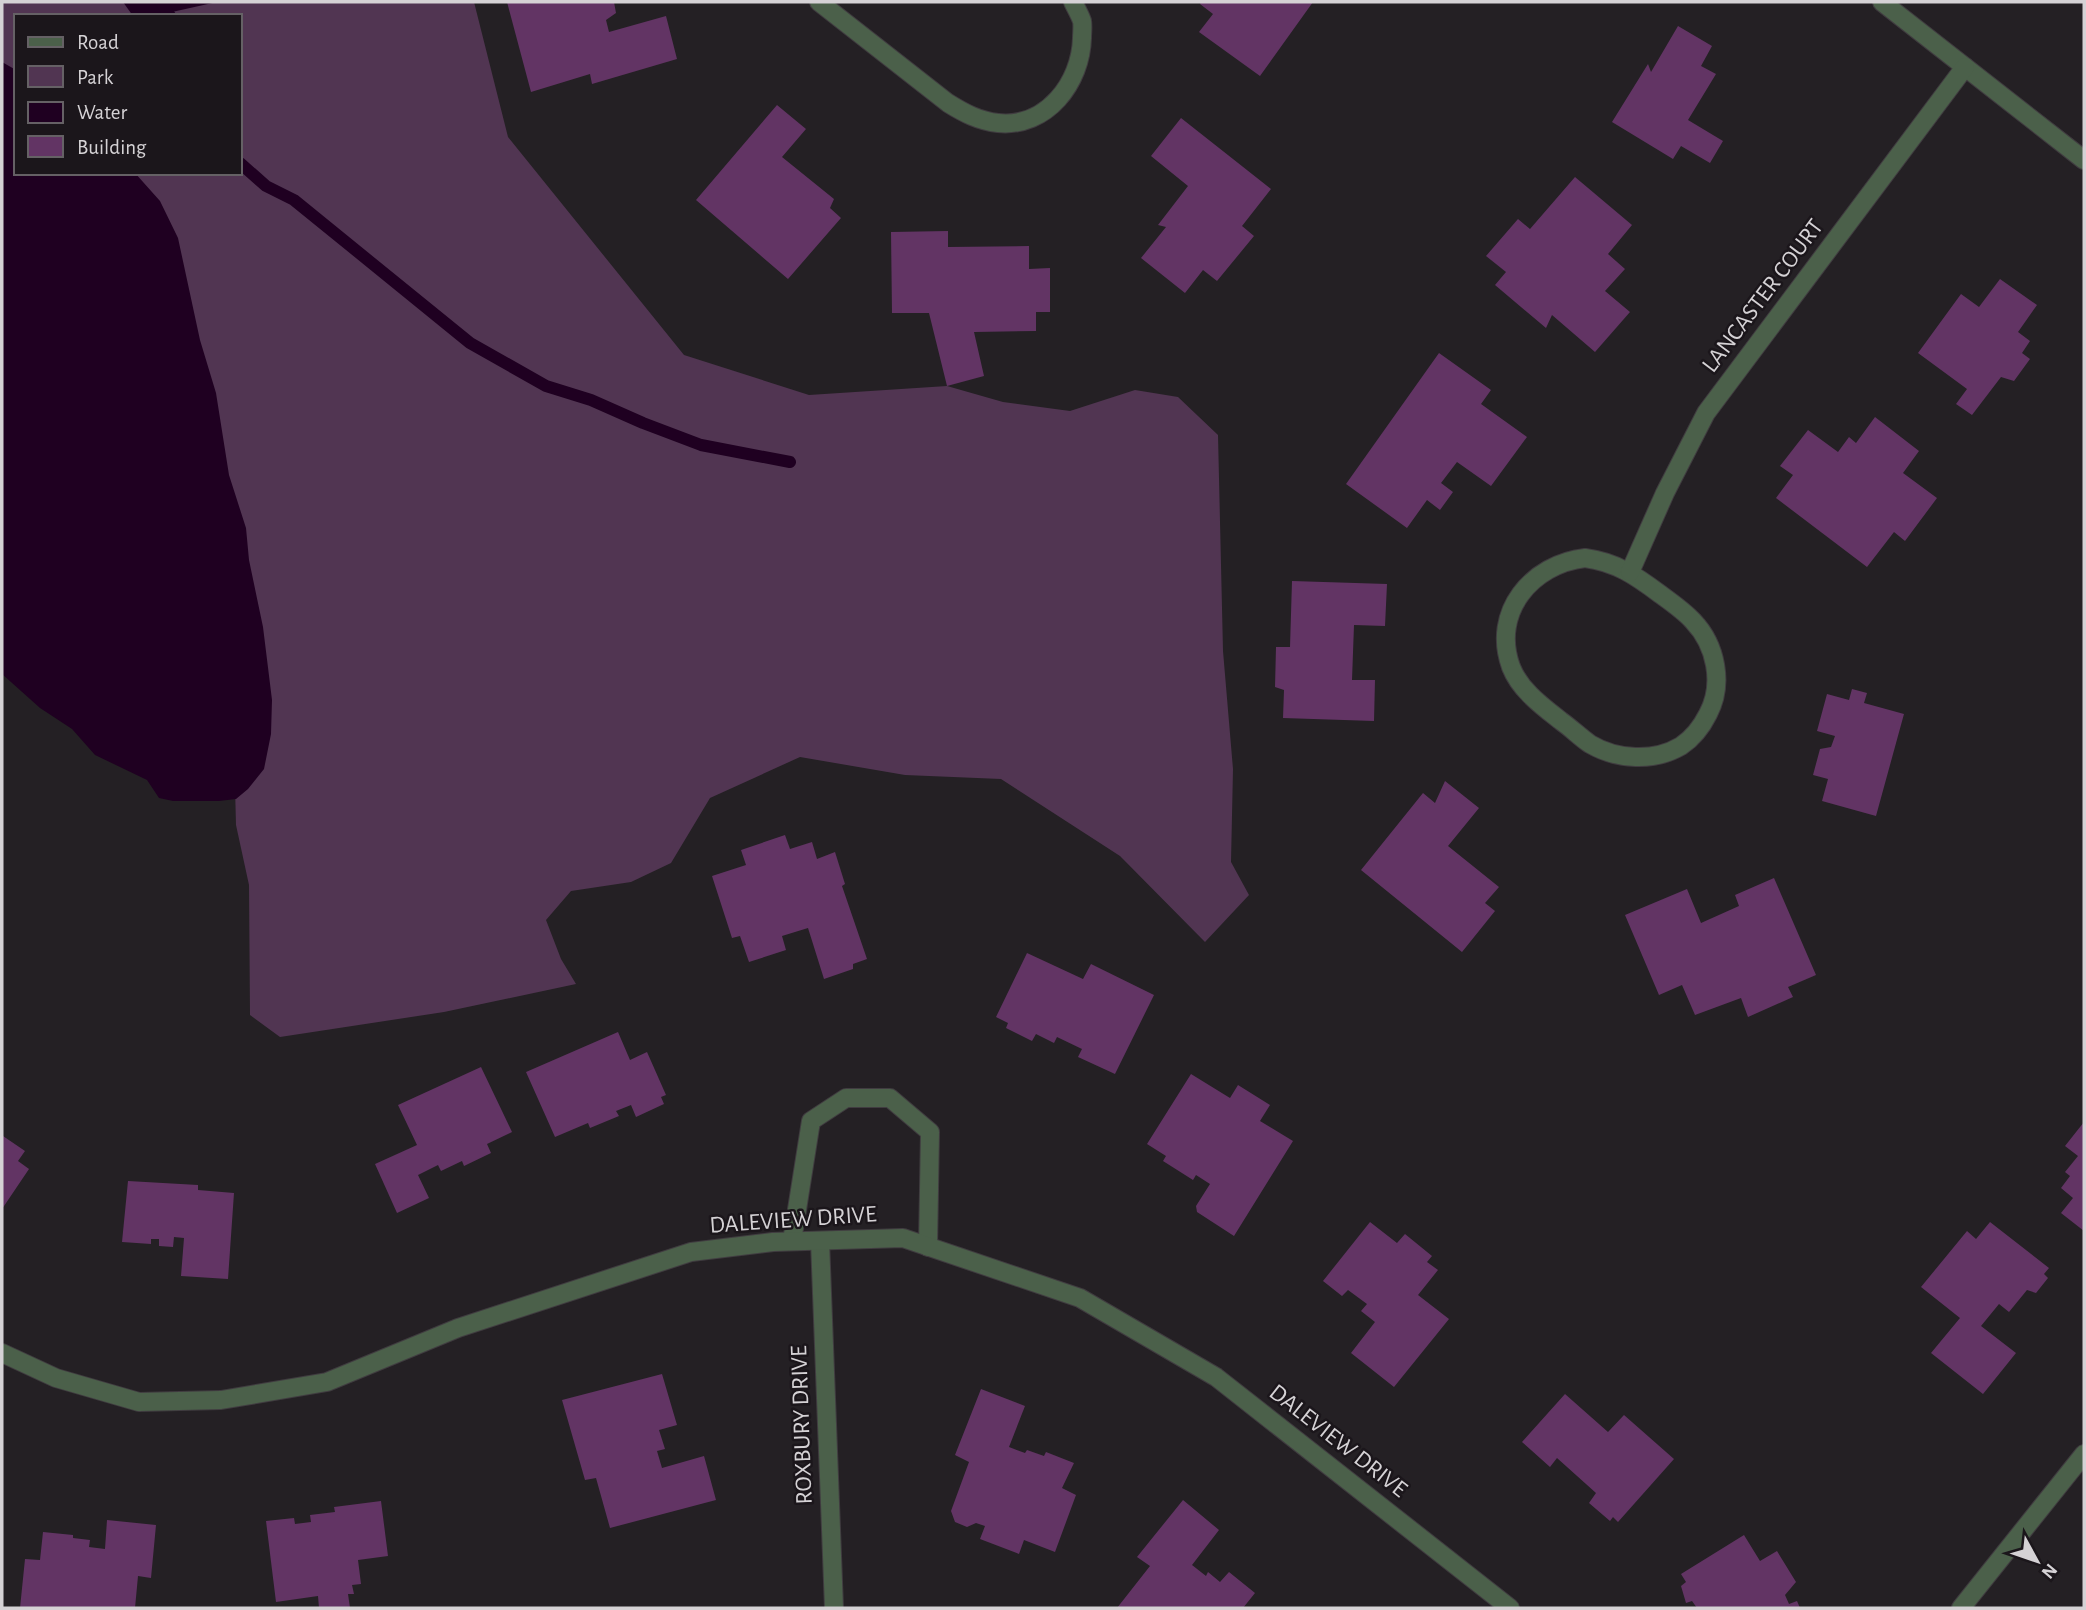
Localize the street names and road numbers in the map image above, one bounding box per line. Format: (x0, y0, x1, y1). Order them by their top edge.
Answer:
street label: LANCASTER COURT (1698, 215, 1828, 377)
street label: DALEVIEW DRIVE (709, 1202, 878, 1238)
street label: ROXBURY DRIVE (787, 1345, 817, 1505)
street label: DALEVIEW DRIVE (1265, 1380, 1412, 1502)

